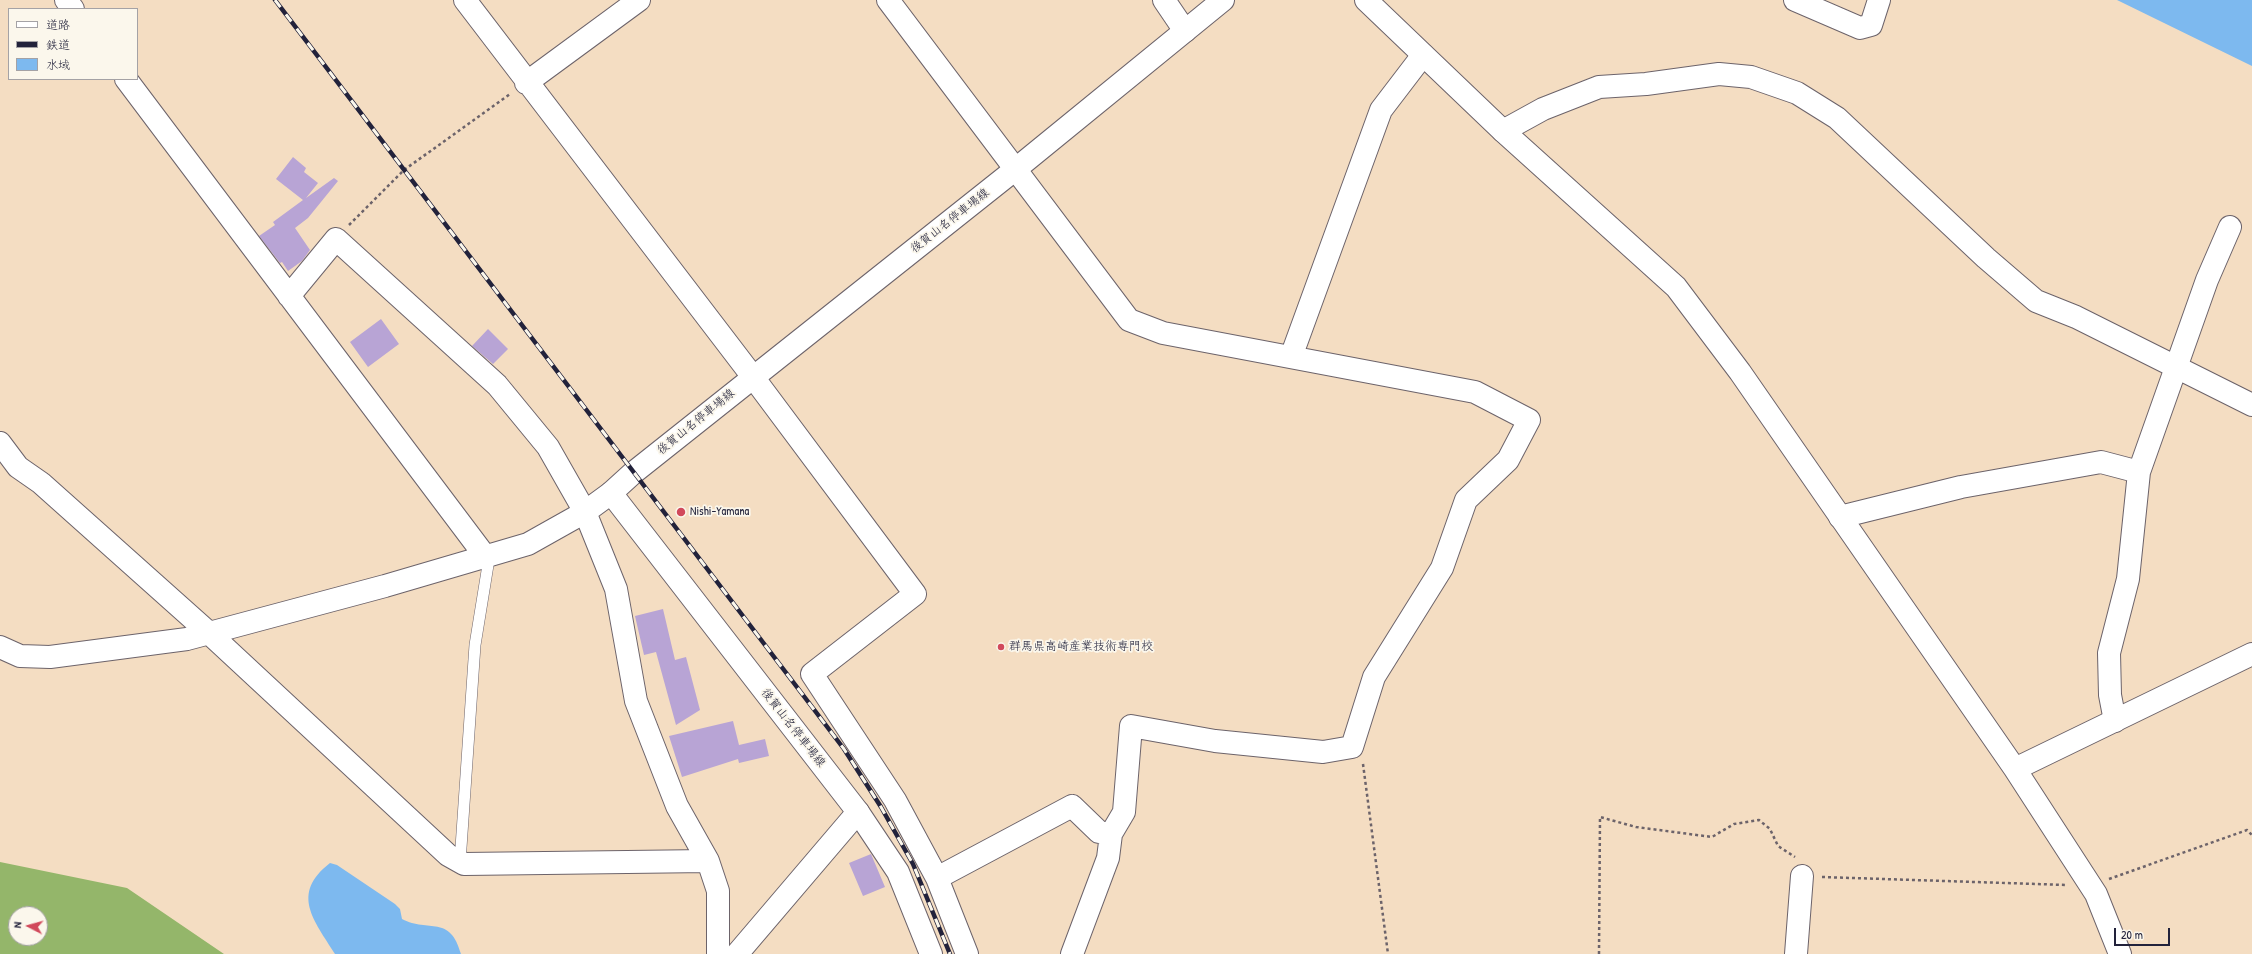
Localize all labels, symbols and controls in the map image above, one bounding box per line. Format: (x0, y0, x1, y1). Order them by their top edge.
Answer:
legend (8, 8, 138, 80)
text: 道路 (46, 16, 70, 33)
text: 鉄道 (46, 36, 70, 53)
text: 水域 (46, 56, 70, 73)
street label: 後賀山名停車場線 (908, 186, 992, 256)
street label: 後賀山名停車場線 (654, 386, 738, 458)
place label: Nishi-Yamana (690, 505, 749, 519)
marker: Nishi-Yamana (675, 506, 687, 518)
place label: 群馬県高崎産業技術専門校 (1009, 640, 1153, 654)
marker: 群馬県高崎産業技術専門校 (996, 642, 1006, 652)
street label: 後賀山名停車場線 (758, 686, 828, 770)
north arrow (8, 906, 48, 946)
scale bar (2116, 920, 2172, 946)
text: N (10, 921, 24, 929)
text: 20 m (2121, 926, 2143, 943)

